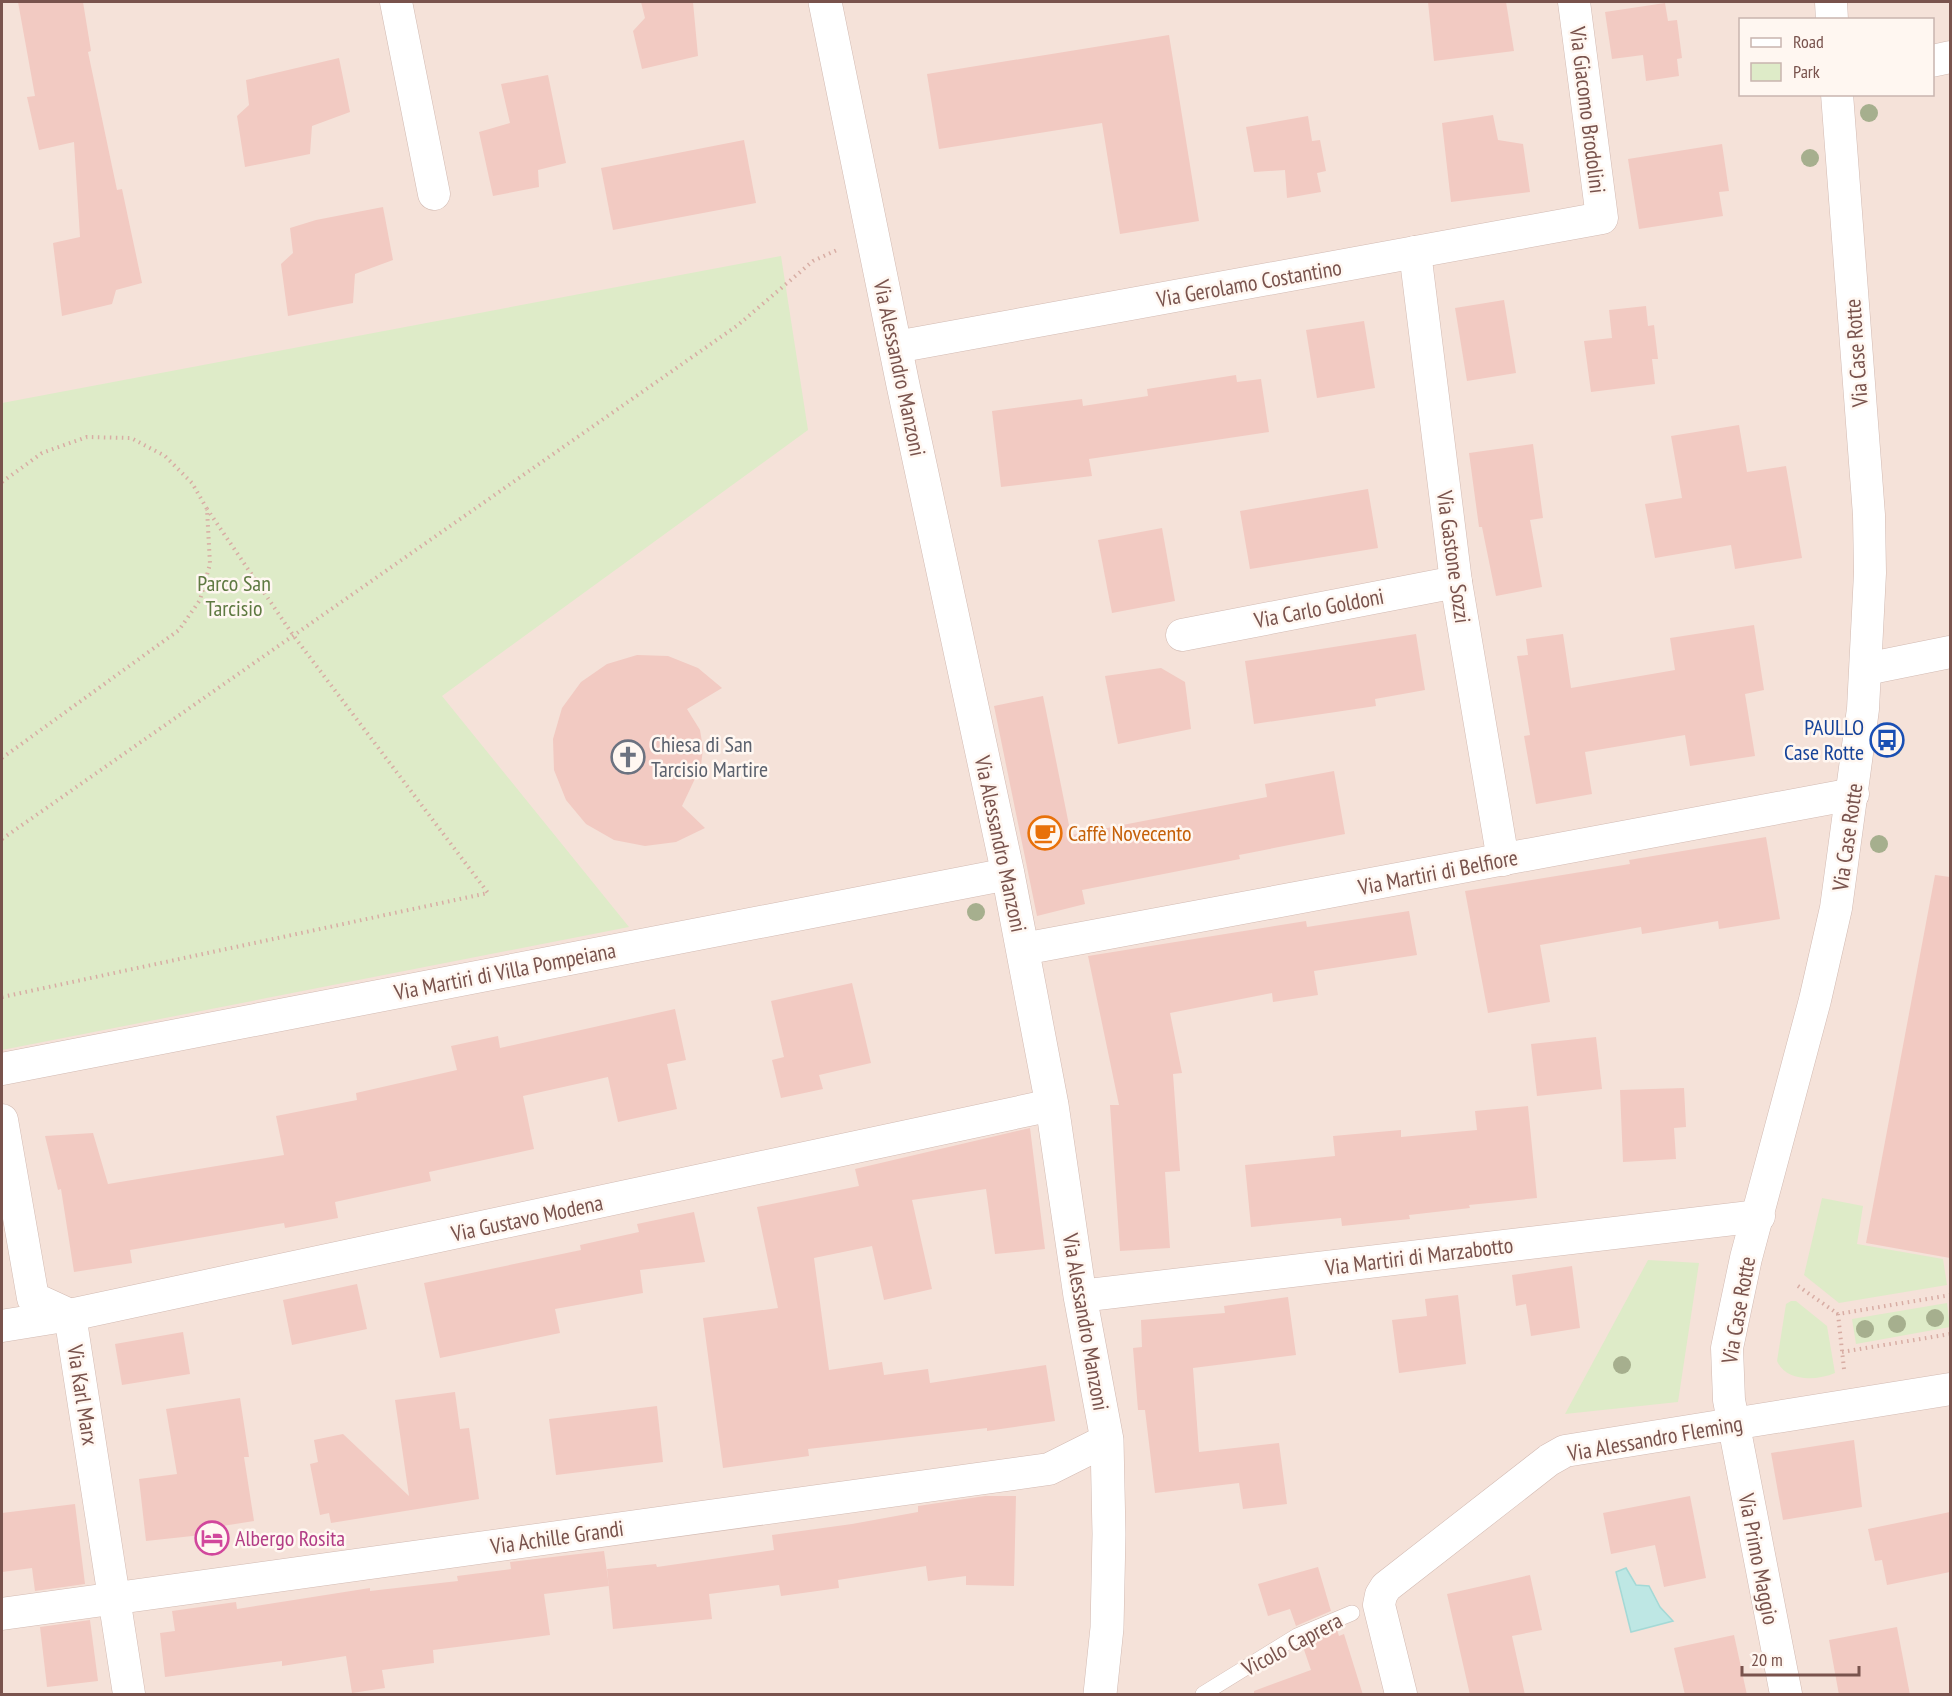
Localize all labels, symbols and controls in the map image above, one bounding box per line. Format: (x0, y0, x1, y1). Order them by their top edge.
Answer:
legend (1739, 18, 1934, 96)
street label: Via Giacomo Brodolini (1564, 24, 1612, 195)
text: Road (1793, 30, 1824, 53)
text: Park (1793, 60, 1820, 83)
street label: Via Gerolamo Costantino (1153, 253, 1344, 313)
street label: Via Alessandro Manzoni (867, 276, 932, 459)
street label: Via Case Rotte (1838, 298, 1874, 409)
street label: Via Gastone Sozzi (1431, 488, 1477, 625)
park label: Parco San Tarcisio (197, 569, 271, 622)
street label: Via Carlo Goldoni (1251, 582, 1386, 634)
place label: PAULLO Case Rotte (1784, 713, 1864, 766)
bus stop icon: PAULLO Case Rotte (1869, 722, 1905, 758)
place label: Chiesa di San Tarcisio Martire (651, 730, 768, 783)
church icon: Chiesa di San Tarcisio Martire (610, 739, 646, 775)
street label: Via Alessandro Manzoni (968, 752, 1033, 935)
street label: Via Case Rotte (1825, 781, 1868, 894)
cafe icon: Caffè Novecento (1027, 815, 1063, 851)
place label: Caffè Novecento (1068, 819, 1192, 847)
street label: Via Martiri di Belfiore (1355, 843, 1520, 901)
street label: Via Martiri di Villa Pompeiana (391, 936, 618, 1006)
street label: Via Gustavo Modena (448, 1188, 605, 1248)
street label: Via Alessandro Manzoni (1056, 1230, 1115, 1413)
street label: Via Martiri di Marzabotto (1322, 1231, 1515, 1282)
street label: Via Case Rotte (1715, 1254, 1761, 1367)
street label: Via Karl Marx (61, 1342, 105, 1447)
street label: Via Alessandro Fleming (1564, 1409, 1745, 1467)
street label: Via Primo Maggio (1732, 1490, 1785, 1627)
street label: Via Achille Grandi (488, 1514, 625, 1560)
hotel icon: Albergo Rosita (194, 1520, 230, 1556)
place label: Albergo Rosita (235, 1524, 345, 1552)
street label: Vicolo Caprera (1236, 1606, 1347, 1682)
scale bar (1742, 1639, 1859, 1677)
text: 20 m (1751, 1648, 1783, 1671)

